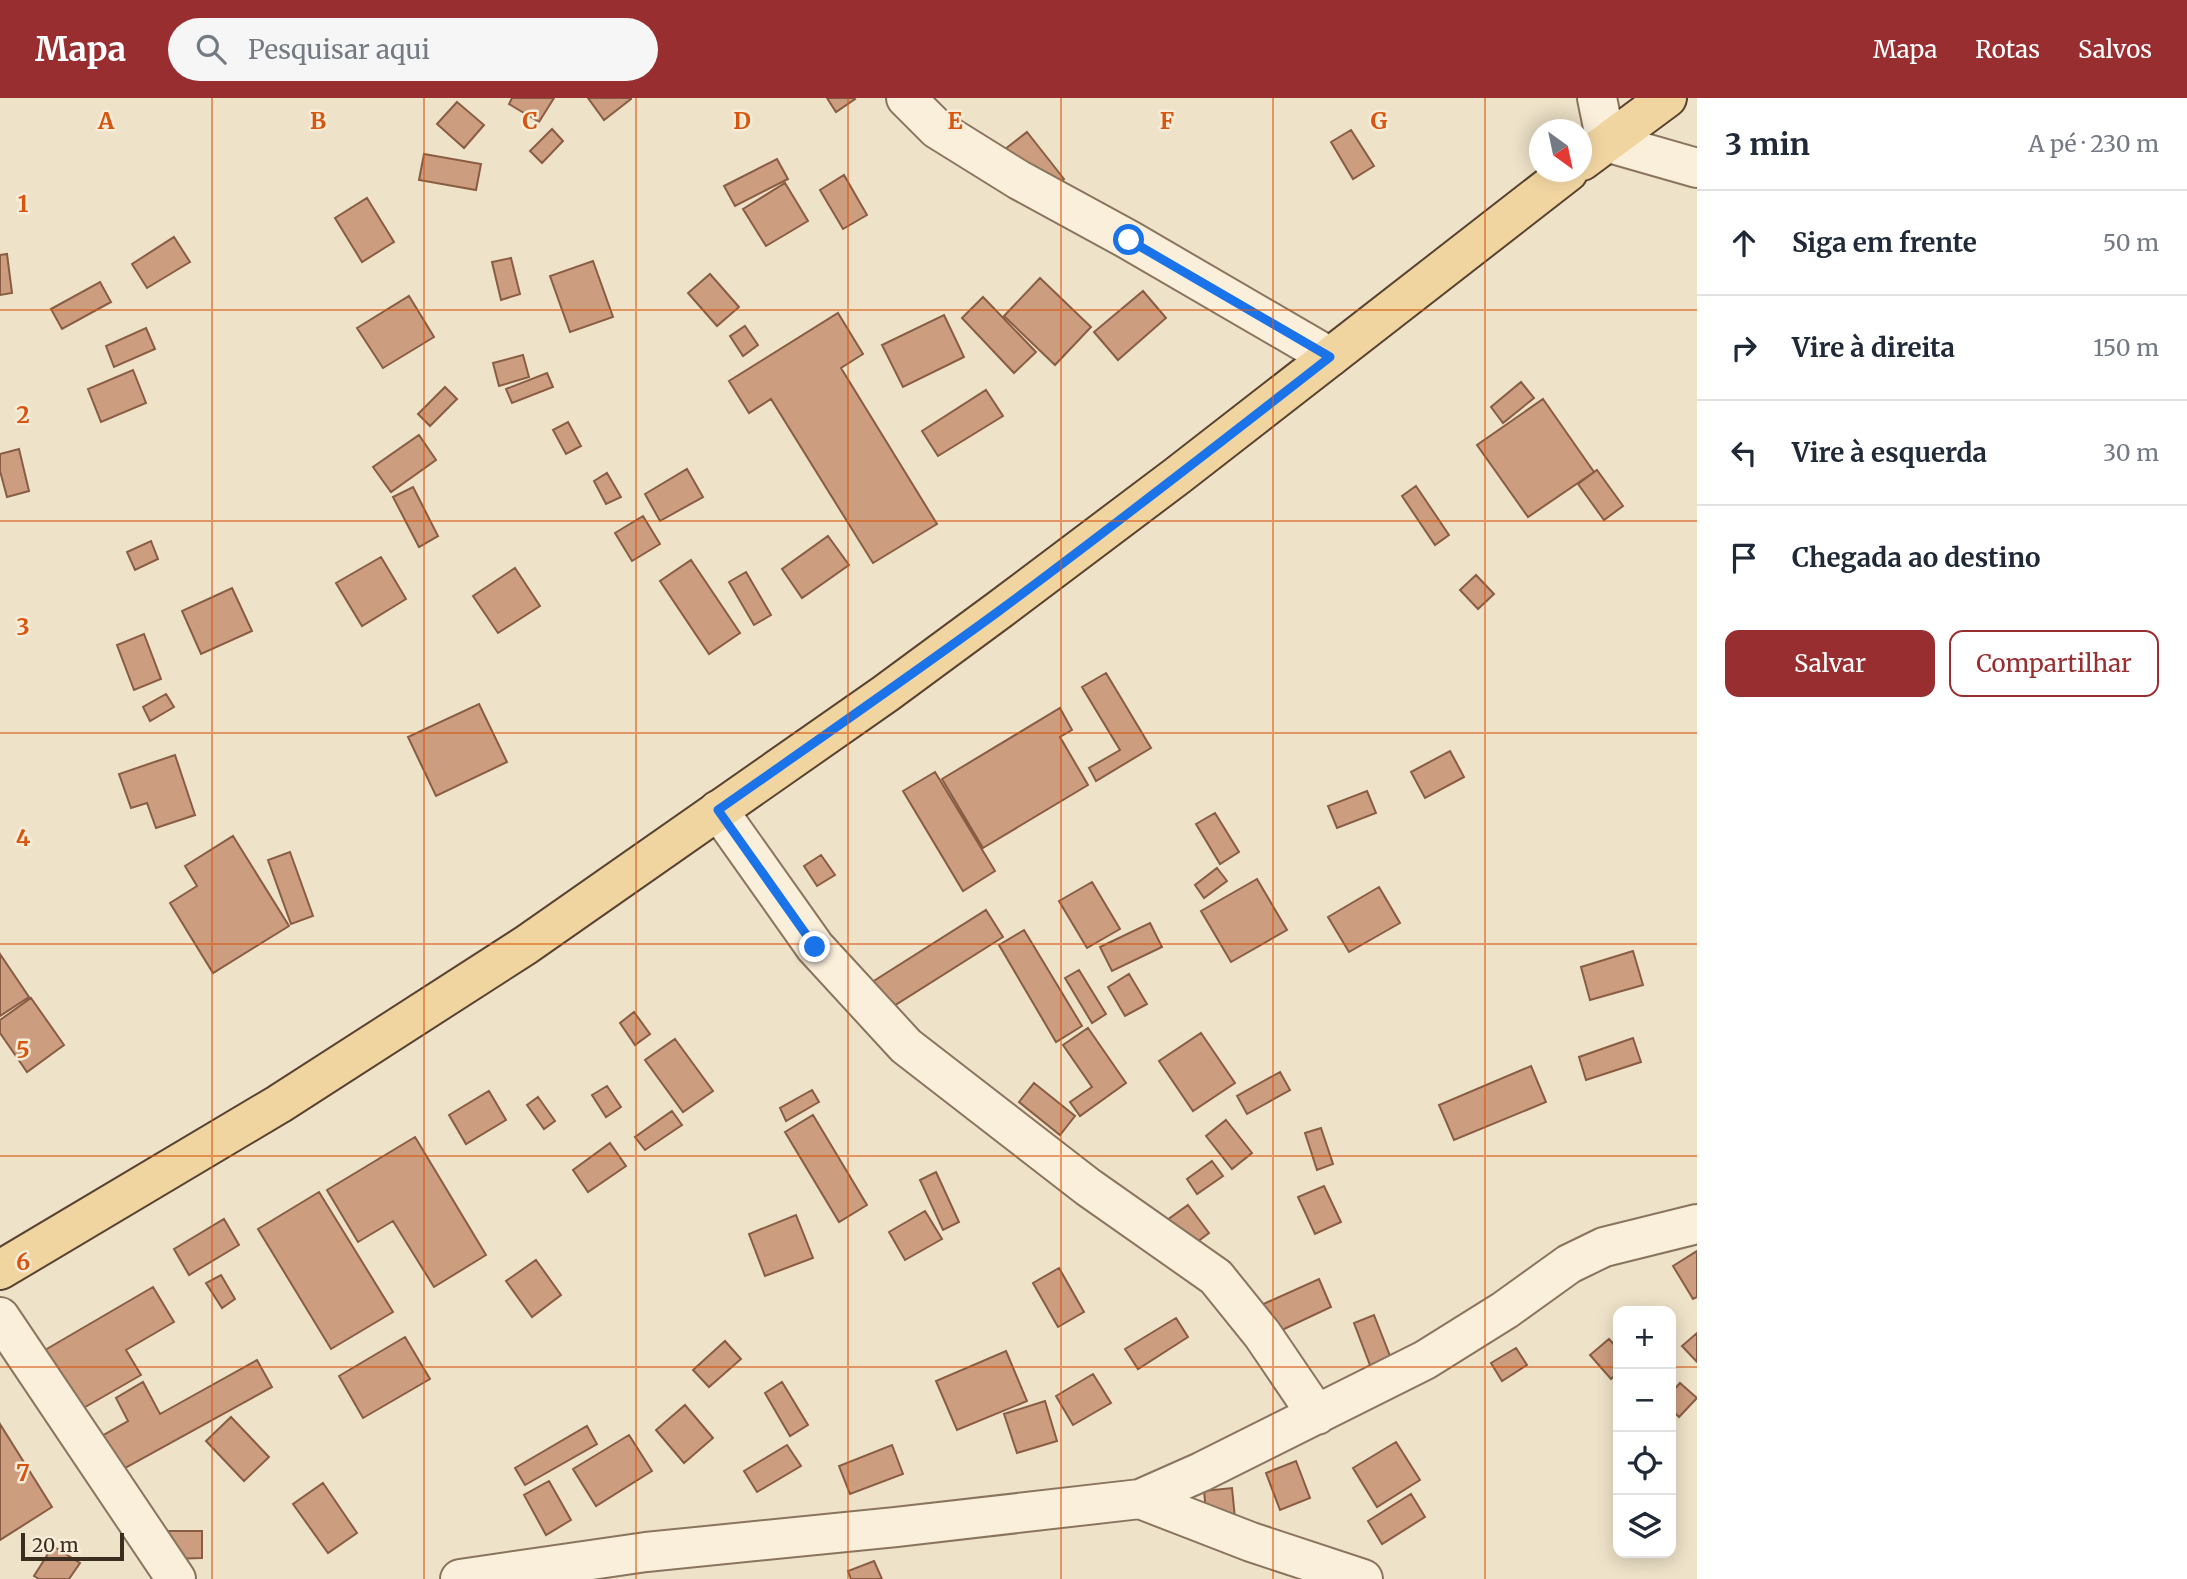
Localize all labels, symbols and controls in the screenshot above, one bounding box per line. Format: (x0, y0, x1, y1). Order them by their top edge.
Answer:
search box (168, 18, 658, 81)
text: Mapa (35, 29, 126, 70)
icon: search (192, 30, 230, 68)
text: Pesquisar aqui (248, 33, 430, 66)
text: Mapa (1873, 34, 1937, 65)
text: Rotas (1975, 34, 2040, 65)
text: Salvos (2078, 34, 2152, 65)
text: A (97, 106, 115, 135)
text: B (310, 106, 326, 135)
text: C (522, 106, 538, 135)
text: D (733, 106, 751, 135)
text: E (947, 106, 963, 135)
text: F (1160, 106, 1174, 135)
text: G (1371, 106, 1388, 135)
north arrow (1529, 119, 1592, 182)
text: 3 min (1725, 125, 1810, 163)
text: A pé · 230 m (2028, 129, 2159, 158)
text: 1 (18, 189, 29, 218)
route start (1113, 224, 1144, 255)
icon: ahead (1725, 224, 1763, 262)
text: Siga em frente (1792, 226, 1977, 259)
text: 50 m (2103, 228, 2159, 257)
icon: right (1725, 329, 1763, 367)
text: Vire à direita (1792, 331, 1955, 364)
text: 150 m (2093, 333, 2159, 362)
text: 2 (16, 400, 30, 429)
icon: left (1725, 434, 1763, 472)
text: Vire à esquerda (1792, 436, 1987, 469)
text: 30 m (2103, 438, 2159, 467)
icon: arrive (1725, 539, 1763, 577)
text: Chegada ao destino (1792, 541, 2041, 574)
text: 3 (16, 612, 30, 641)
button: Salvar (1725, 630, 1935, 697)
button: Compartilhar (1949, 630, 2159, 697)
text: 4 (16, 823, 31, 852)
route end (799, 931, 830, 962)
text: 5 (16, 1035, 30, 1064)
text: 6 (16, 1247, 30, 1276)
map controls (1613, 1306, 1676, 1558)
button: + (1613, 1306, 1676, 1369)
button: − (1613, 1369, 1676, 1432)
button: locate (1613, 1432, 1676, 1495)
text: 7 (16, 1458, 30, 1487)
button: layers (1613, 1495, 1676, 1558)
scale bar (21, 1530, 124, 1562)
text: 20 m (32, 1533, 79, 1557)

